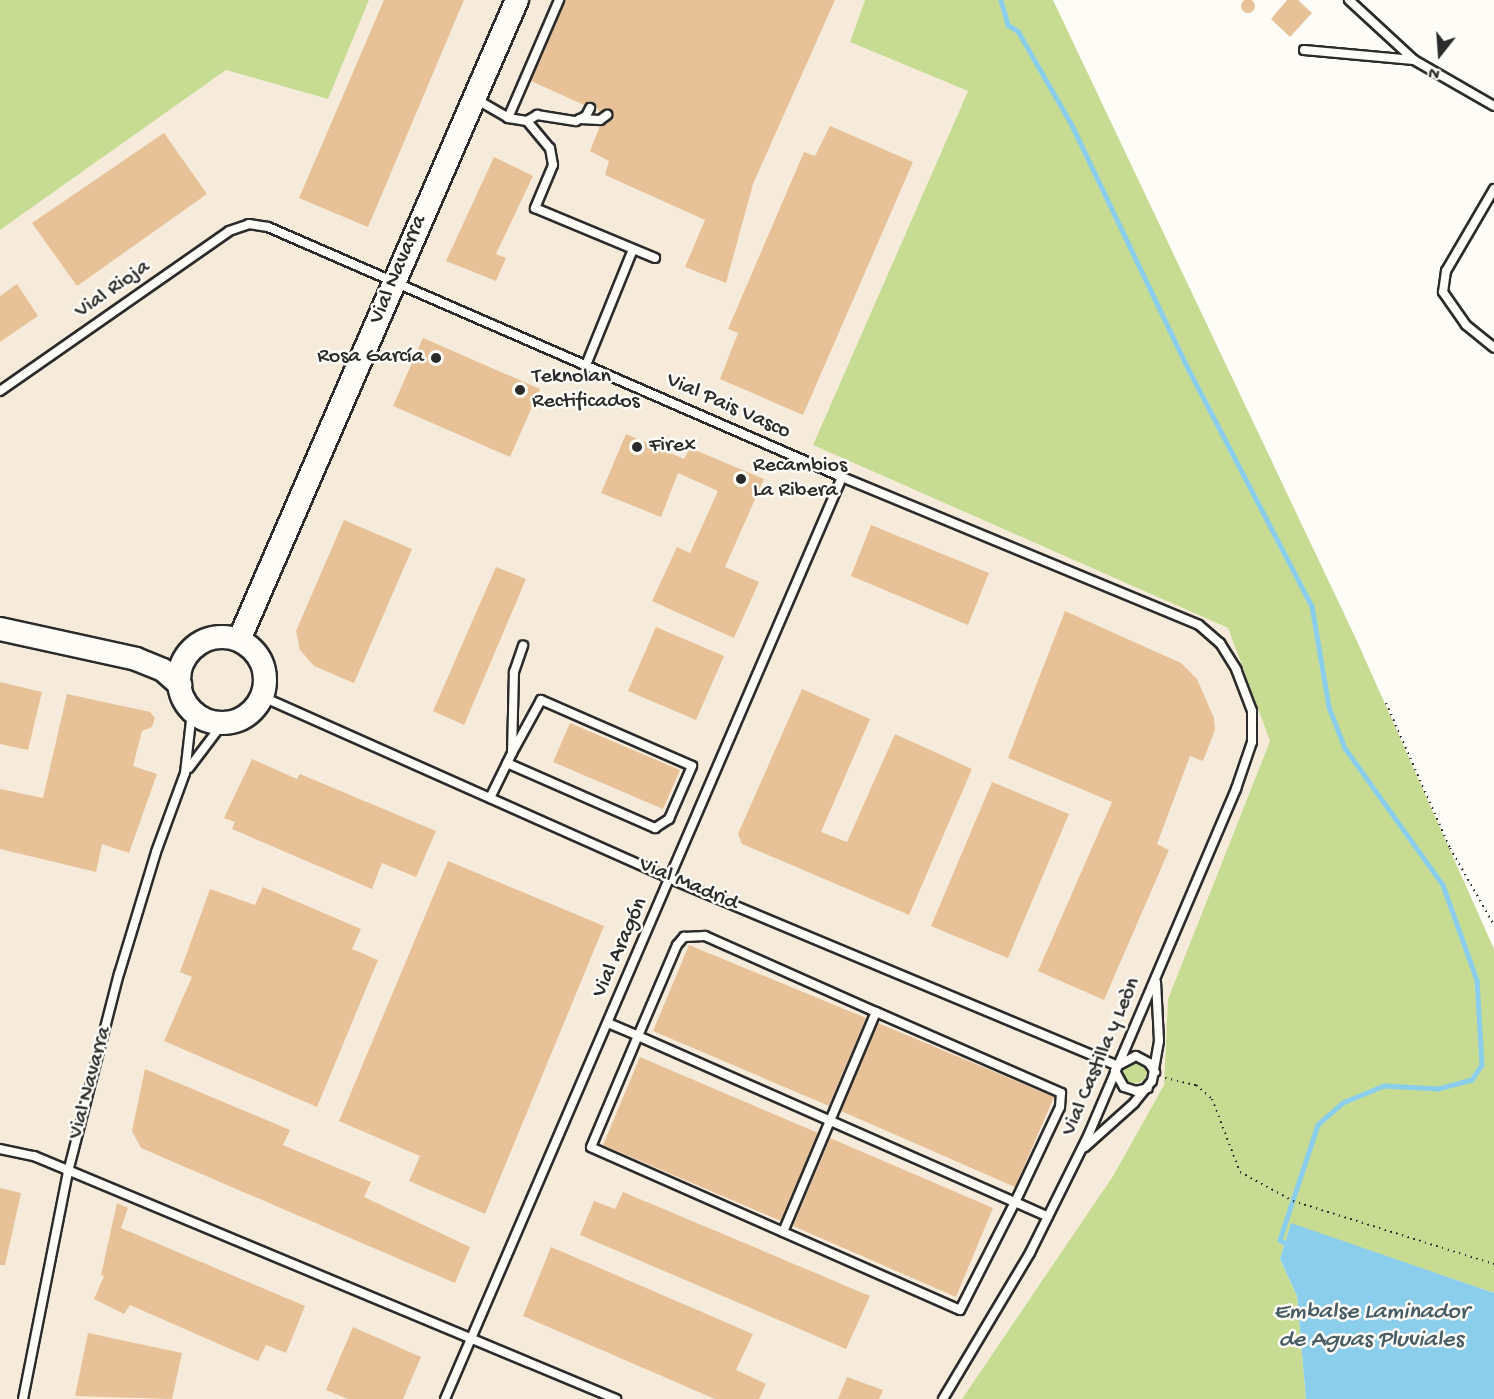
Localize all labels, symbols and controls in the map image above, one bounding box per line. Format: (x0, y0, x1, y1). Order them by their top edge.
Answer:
north arrow (1410, 24, 1470, 84)
text: N (1427, 61, 1442, 82)
street label: Vial Navarra (364, 212, 434, 328)
street label: Vial Rioja (70, 255, 156, 325)
place label: Rosa García (317, 345, 424, 371)
marker: Rosa García (429, 351, 443, 365)
place label: Teknolan Rectificados (532, 364, 640, 416)
street label: Vial Pais Vasco (662, 368, 794, 446)
marker: Teknolan Rectificados (513, 383, 527, 397)
place label: Firex (649, 434, 696, 460)
marker: Firex (630, 440, 644, 454)
place label: Recambios La Ribera (753, 453, 847, 505)
marker: Recambios La Ribera (734, 472, 748, 486)
street label: Vial Madrid (634, 852, 742, 918)
street label: Vial Aragón (587, 894, 655, 1002)
street label: Vial Castilla y Leòn (1057, 974, 1147, 1140)
street label: Vial Navarra (63, 1024, 119, 1142)
water label: Embalse Laminador de Aguas Pluviales (1274, 1299, 1468, 1355)

